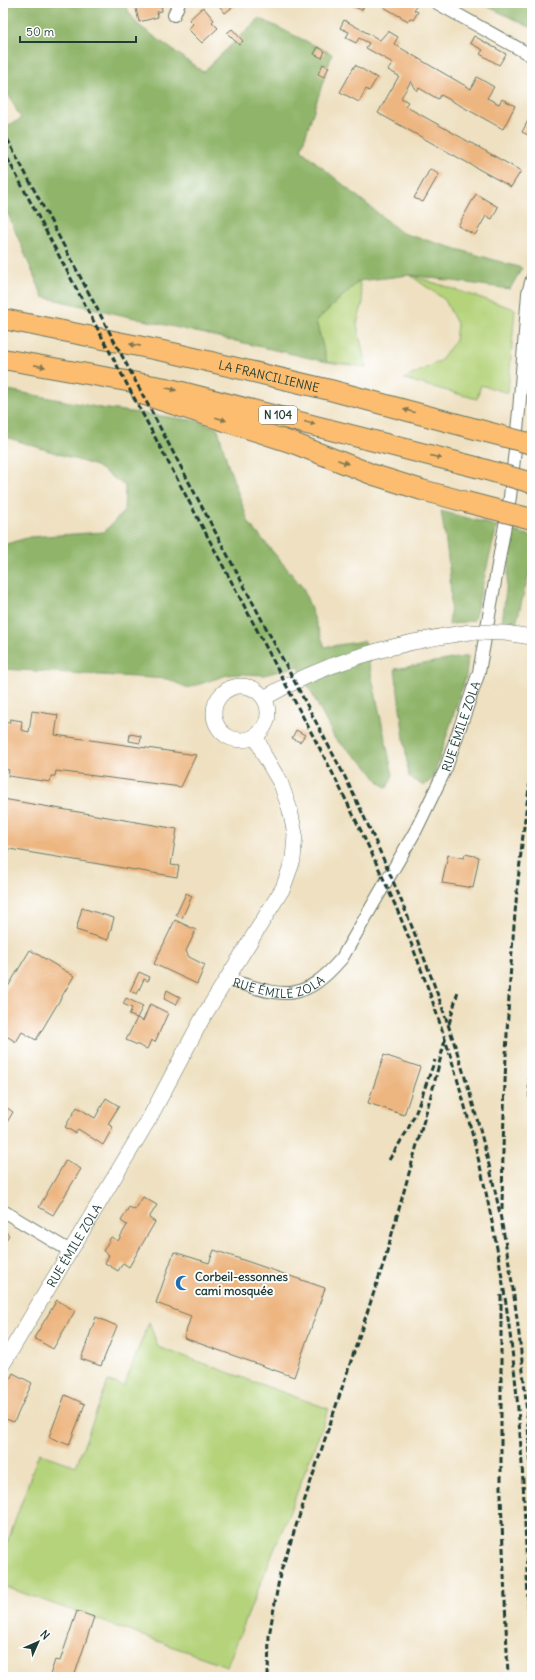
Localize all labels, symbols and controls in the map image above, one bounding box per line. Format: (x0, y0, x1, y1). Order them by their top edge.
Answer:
scale bar (20, 18, 136, 44)
text: 50 m (26, 24, 55, 39)
one-way arrow (129, 342, 141, 348)
street label: LA FRANCILIENNE (217, 356, 321, 395)
one-way arrow (34, 363, 46, 369)
one-way arrow (165, 386, 177, 392)
road number: N 104 (259, 406, 297, 424)
one-way arrow (402, 408, 414, 414)
one-way arrow (215, 416, 227, 422)
one-way arrow (304, 421, 317, 427)
one-way arrow (430, 454, 442, 460)
one-way arrow (338, 460, 350, 466)
street label: RUE ÉMILE ZOLA (438, 679, 483, 773)
street label: RUE ÉMILE ZOLA (231, 972, 327, 1001)
street label: RUE ÉMILE ZOLA (43, 1201, 104, 1290)
place label: Corbeil-essonnes cami mosquée (195, 1269, 289, 1299)
mosque icon: Corbeil-essonnes cami mosquée (174, 1274, 192, 1292)
north arrow (18, 1622, 58, 1662)
text: N (37, 1627, 53, 1643)

